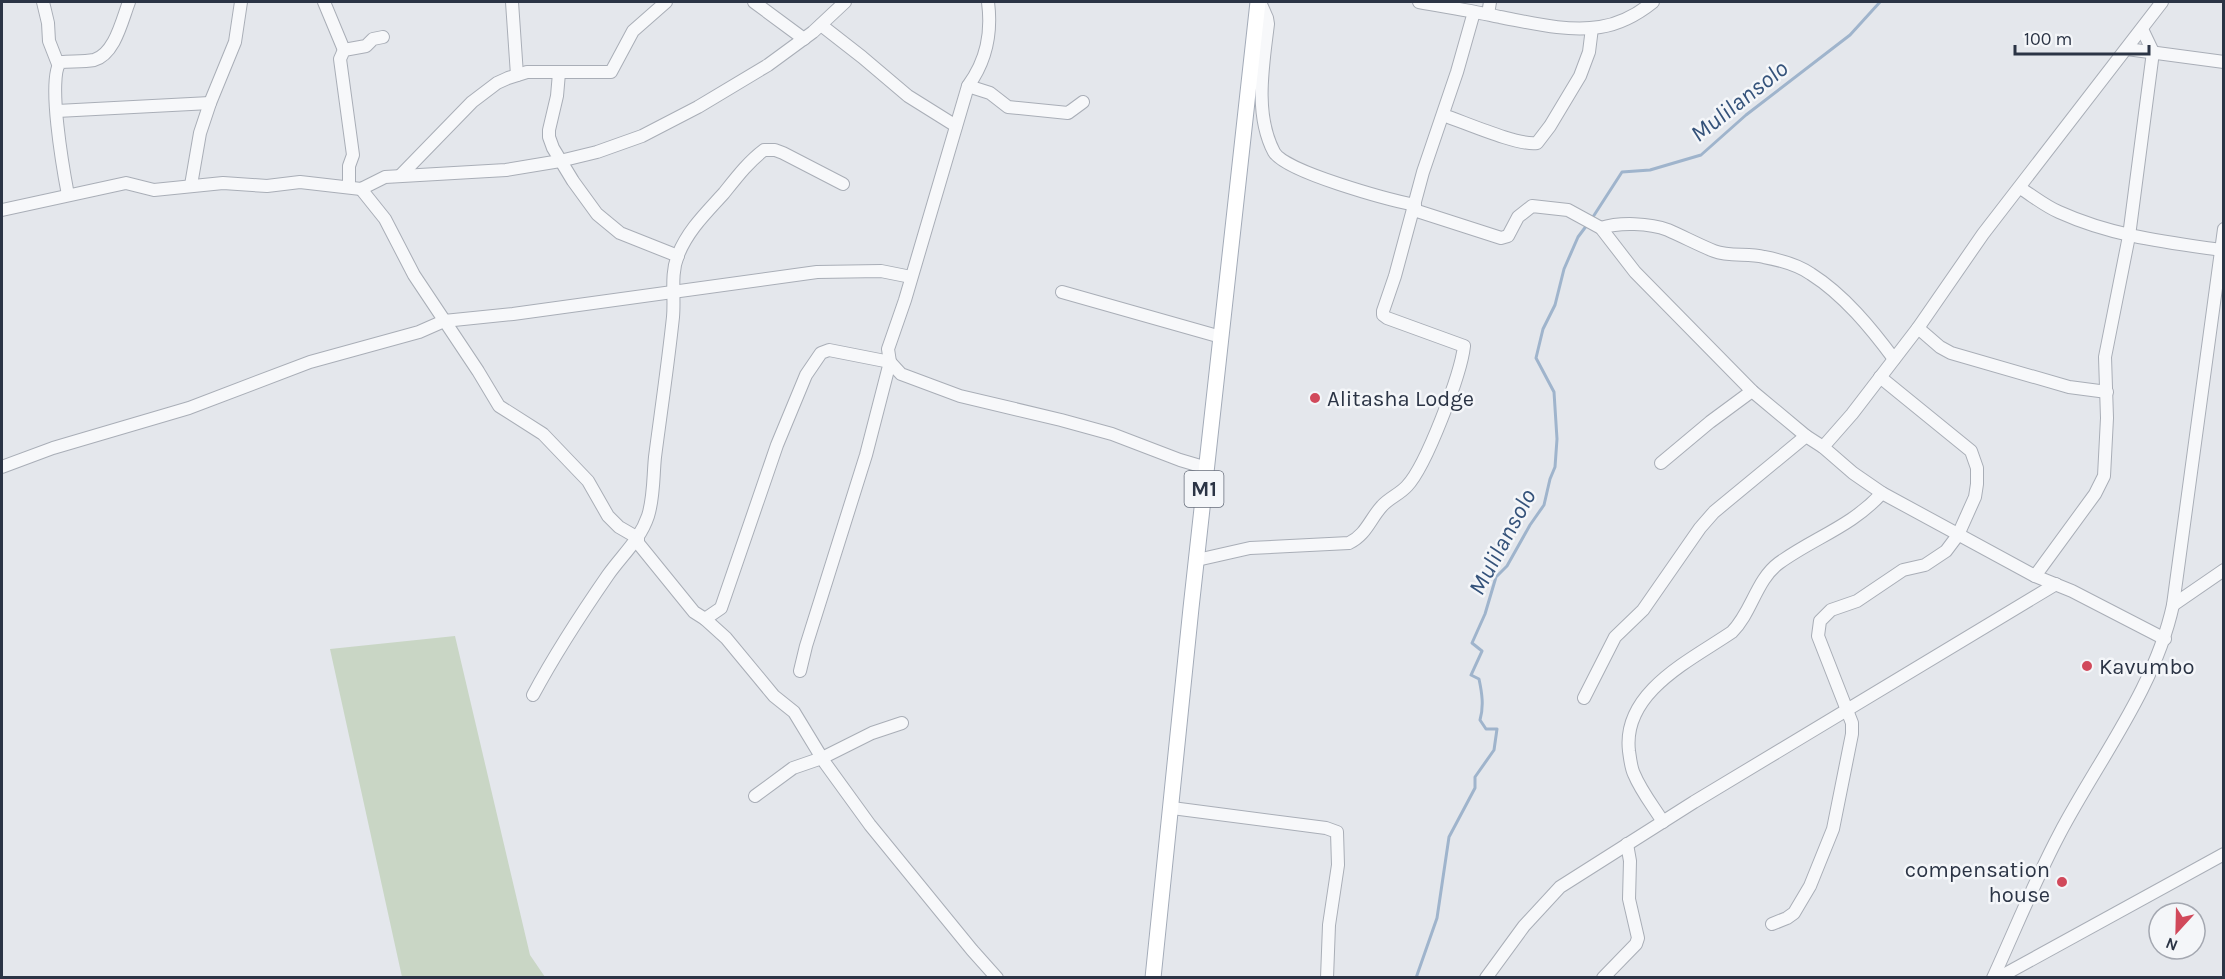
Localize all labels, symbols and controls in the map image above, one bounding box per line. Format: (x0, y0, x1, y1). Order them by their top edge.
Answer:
scale bar (2015, 18, 2148, 56)
text: 100 m (2024, 28, 2072, 50)
water label: Mulilansolo (1685, 54, 1794, 148)
place label: Alitasha Lodge (1327, 386, 1474, 412)
marker: Alitasha Lodge (1308, 391, 1322, 405)
road number: M1 (1184, 471, 1224, 507)
water label: Mulilansolo (1462, 484, 1542, 600)
place label: Kavumbo (2099, 654, 2195, 680)
marker: Kavumbo (2080, 659, 2094, 673)
place label: compensation house (1905, 857, 2050, 908)
marker: compensation house (2055, 875, 2069, 889)
north arrow (2147, 901, 2207, 961)
text: N (2163, 933, 2180, 955)

